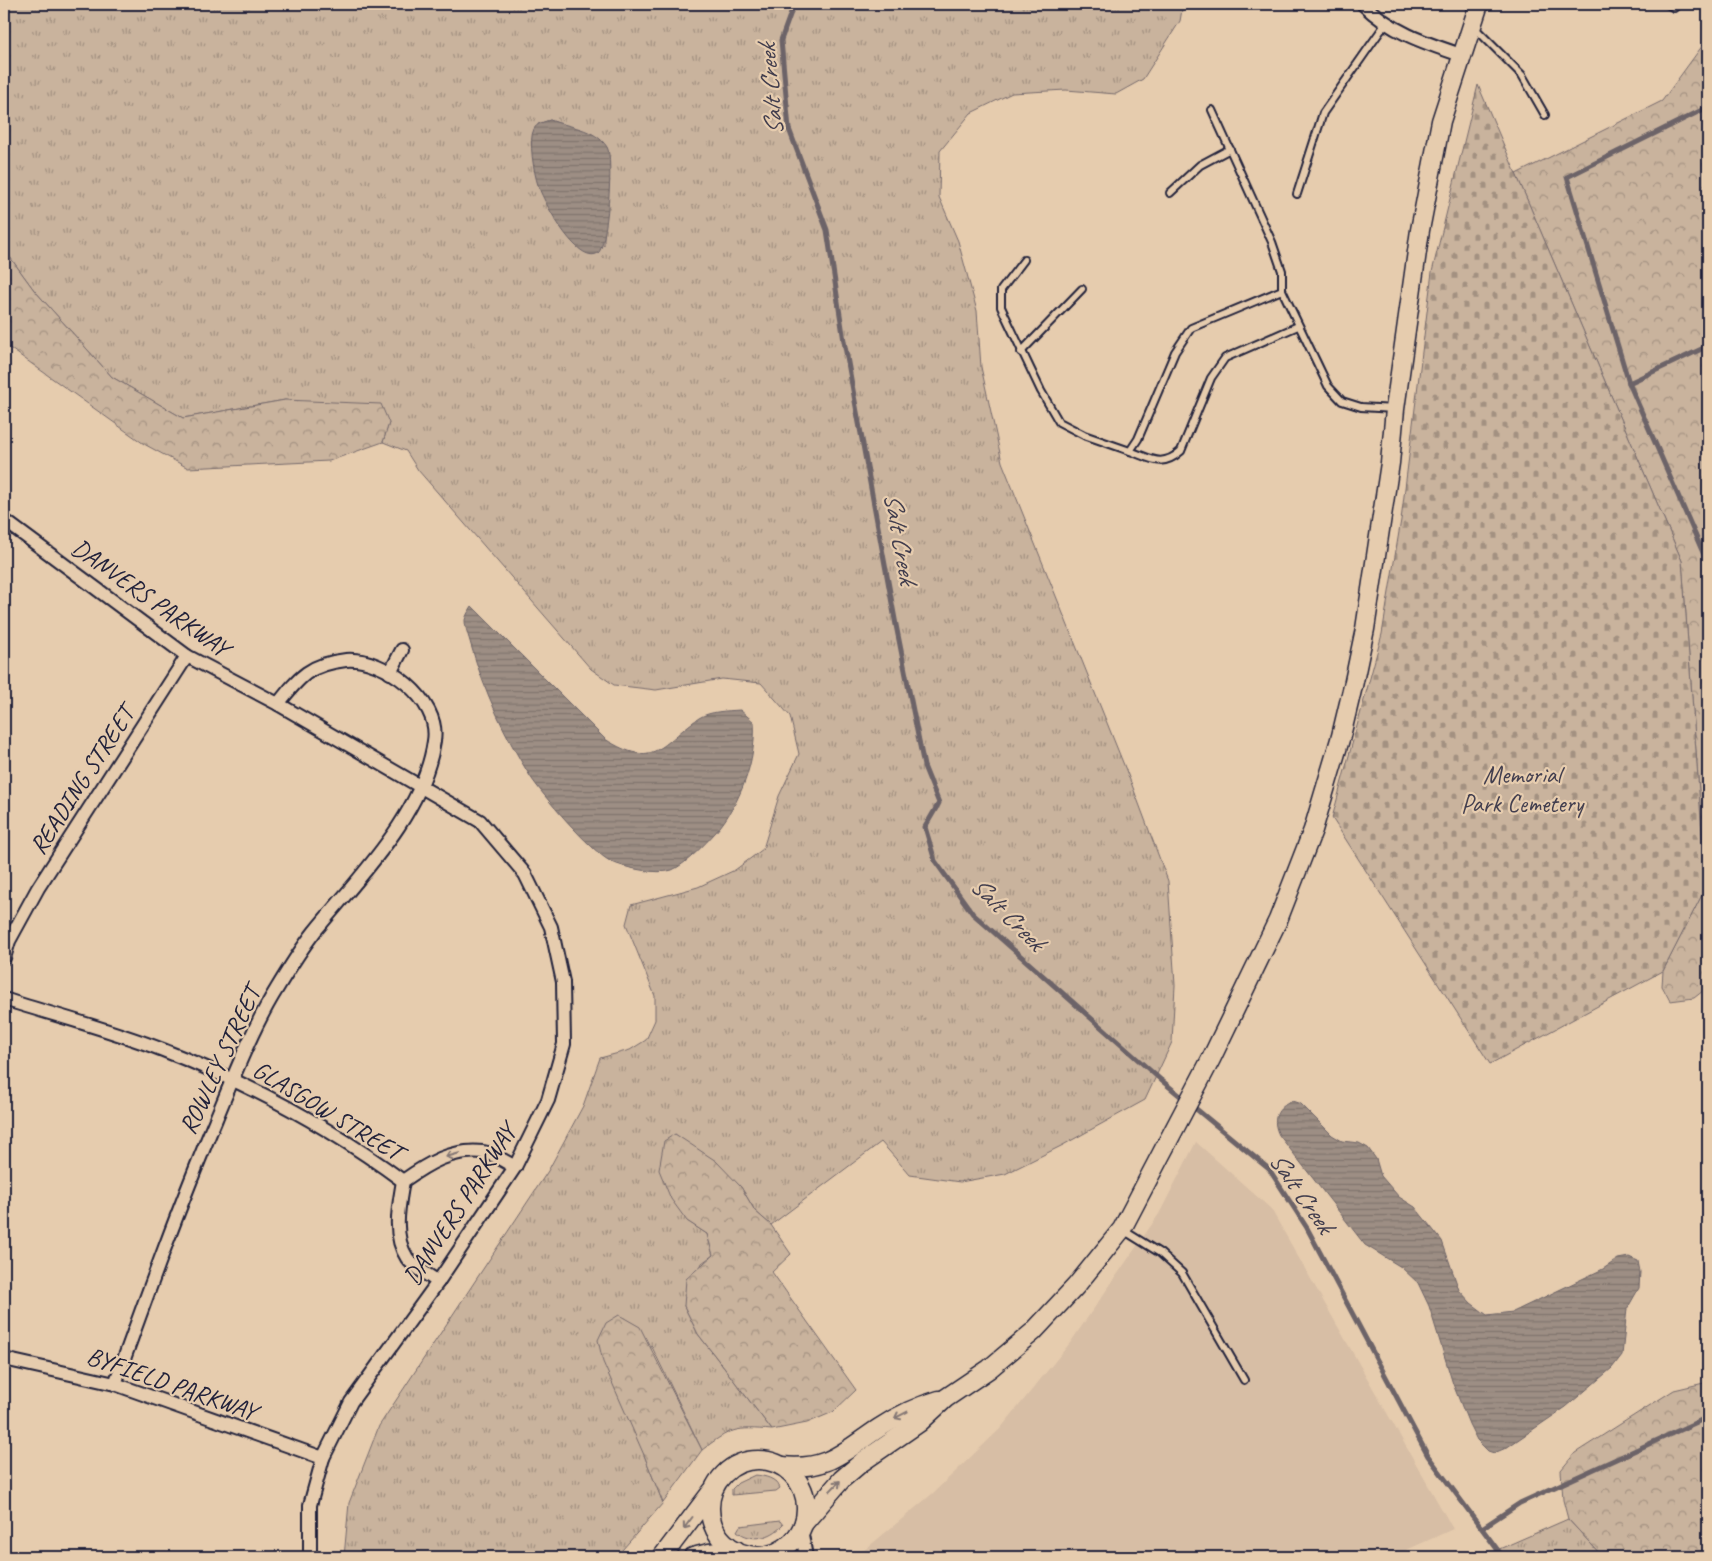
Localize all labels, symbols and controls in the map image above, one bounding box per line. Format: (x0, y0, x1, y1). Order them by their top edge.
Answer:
water label: Salt Creek (750, 39, 791, 137)
water label: Salt Creek (876, 490, 925, 590)
street label: DANVERS PARKWAY (66, 532, 239, 666)
street label: READING STREET (22, 695, 145, 860)
park label: Memorial Park Cemetery (1461, 759, 1585, 820)
water label: Salt Creek (964, 869, 1055, 960)
street label: ROWLEY STREET (172, 976, 271, 1139)
street label: GLASGOW STREET (247, 1054, 414, 1171)
street label: DANVERS PARKWAY (396, 1115, 526, 1291)
water label: Salt Creek (1262, 1145, 1344, 1243)
one-way arrow (445, 1150, 461, 1160)
street label: BYFIELD PARKWAY (83, 1340, 265, 1429)
one-way arrow (894, 1411, 909, 1420)
one-way arrow (829, 1480, 841, 1492)
one-way arrow (683, 1516, 693, 1530)

